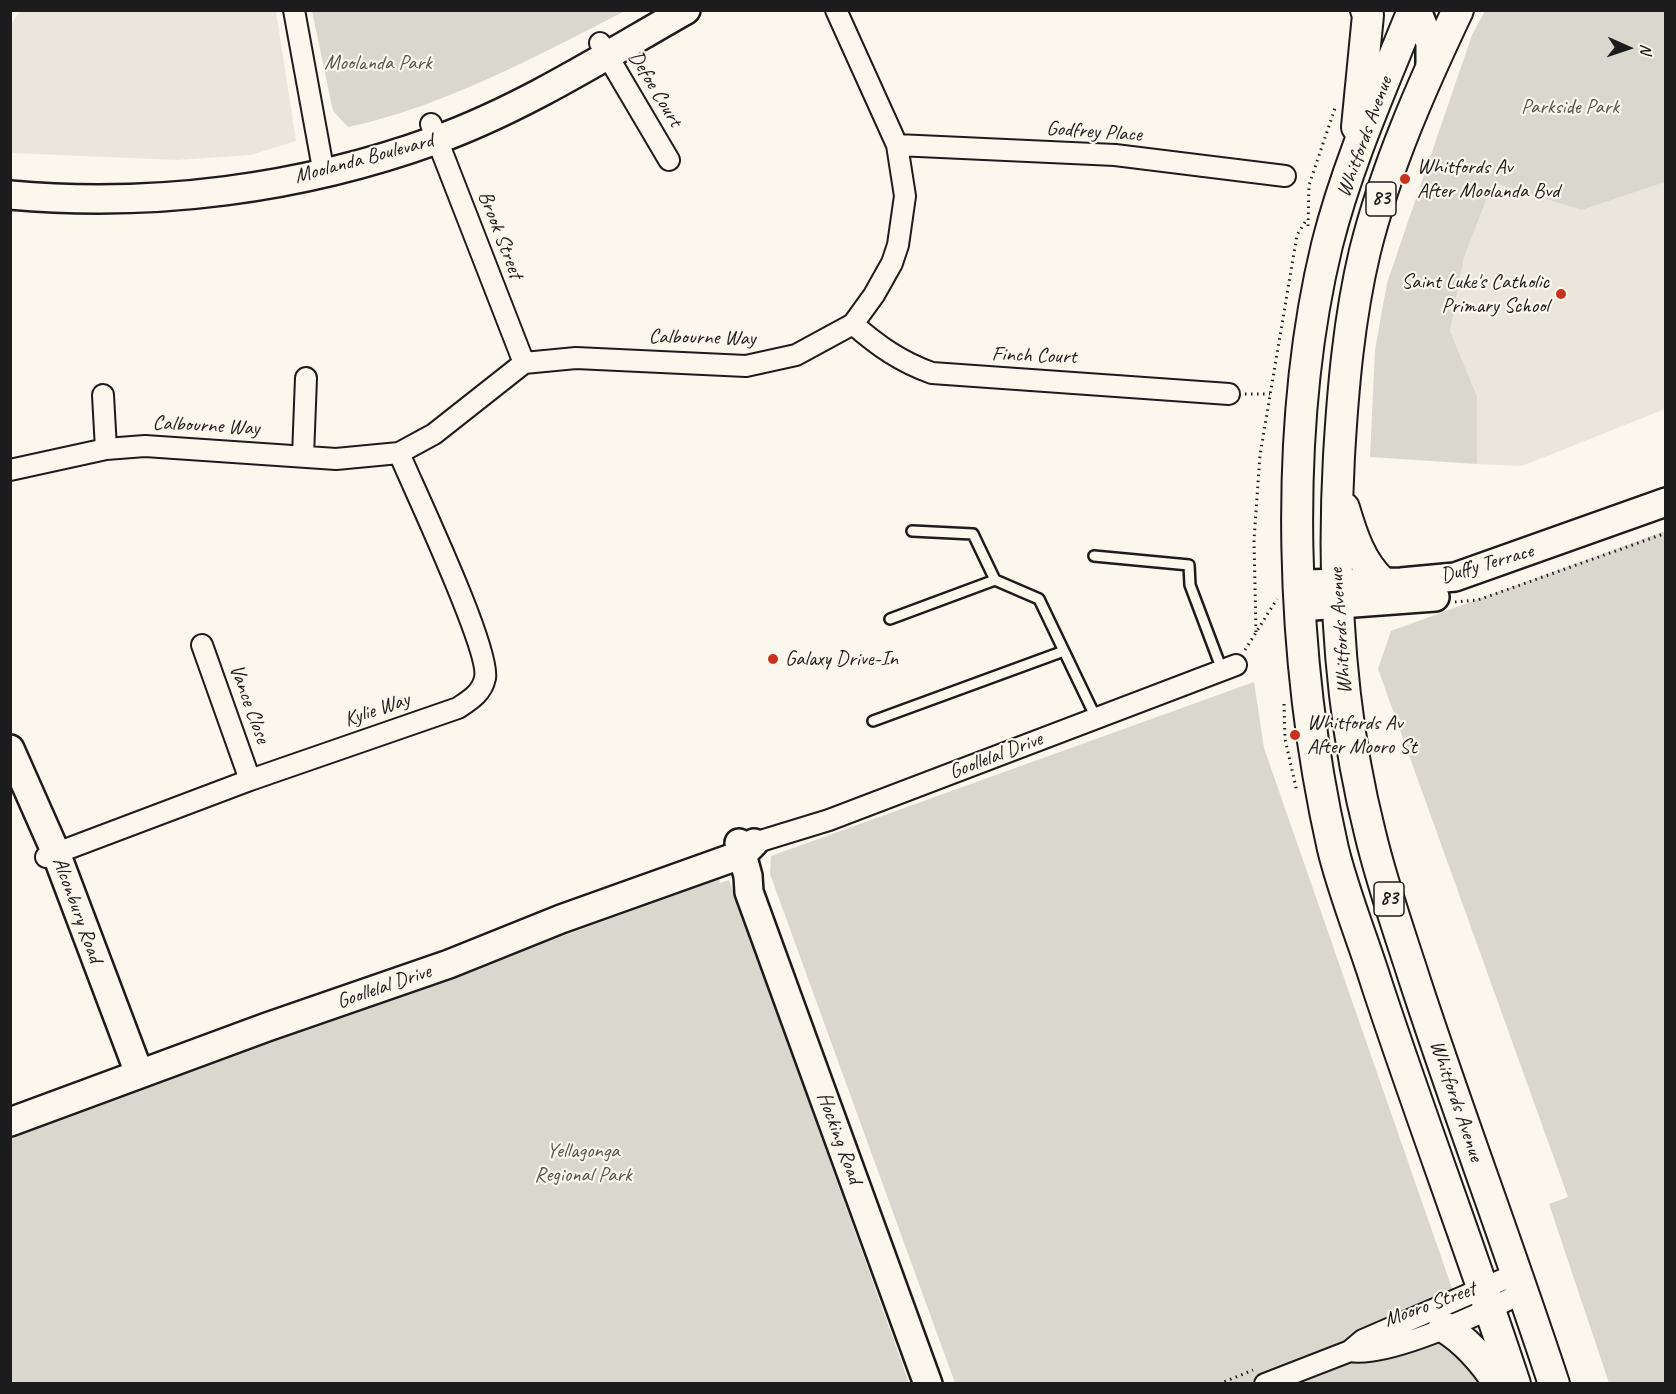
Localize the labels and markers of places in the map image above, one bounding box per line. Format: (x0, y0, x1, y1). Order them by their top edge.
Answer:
place label: Whitfords Av After Moolanda Bvd (1417, 154, 1559, 204)
marker: Whitfords Av After Moolanda Bvd (1398, 172, 1412, 186)
place label: Saint Luke's Catholic Primary School (1401, 269, 1549, 319)
marker: Saint Luke's Catholic Primary School (1554, 287, 1568, 301)
place label: Galaxy Drive-In (785, 646, 898, 672)
marker: Galaxy Drive-In (766, 652, 780, 666)
place label: Whitfords Av After Mooro St (1307, 710, 1417, 760)
marker: Whitfords Av After Mooro St (1288, 728, 1302, 742)

